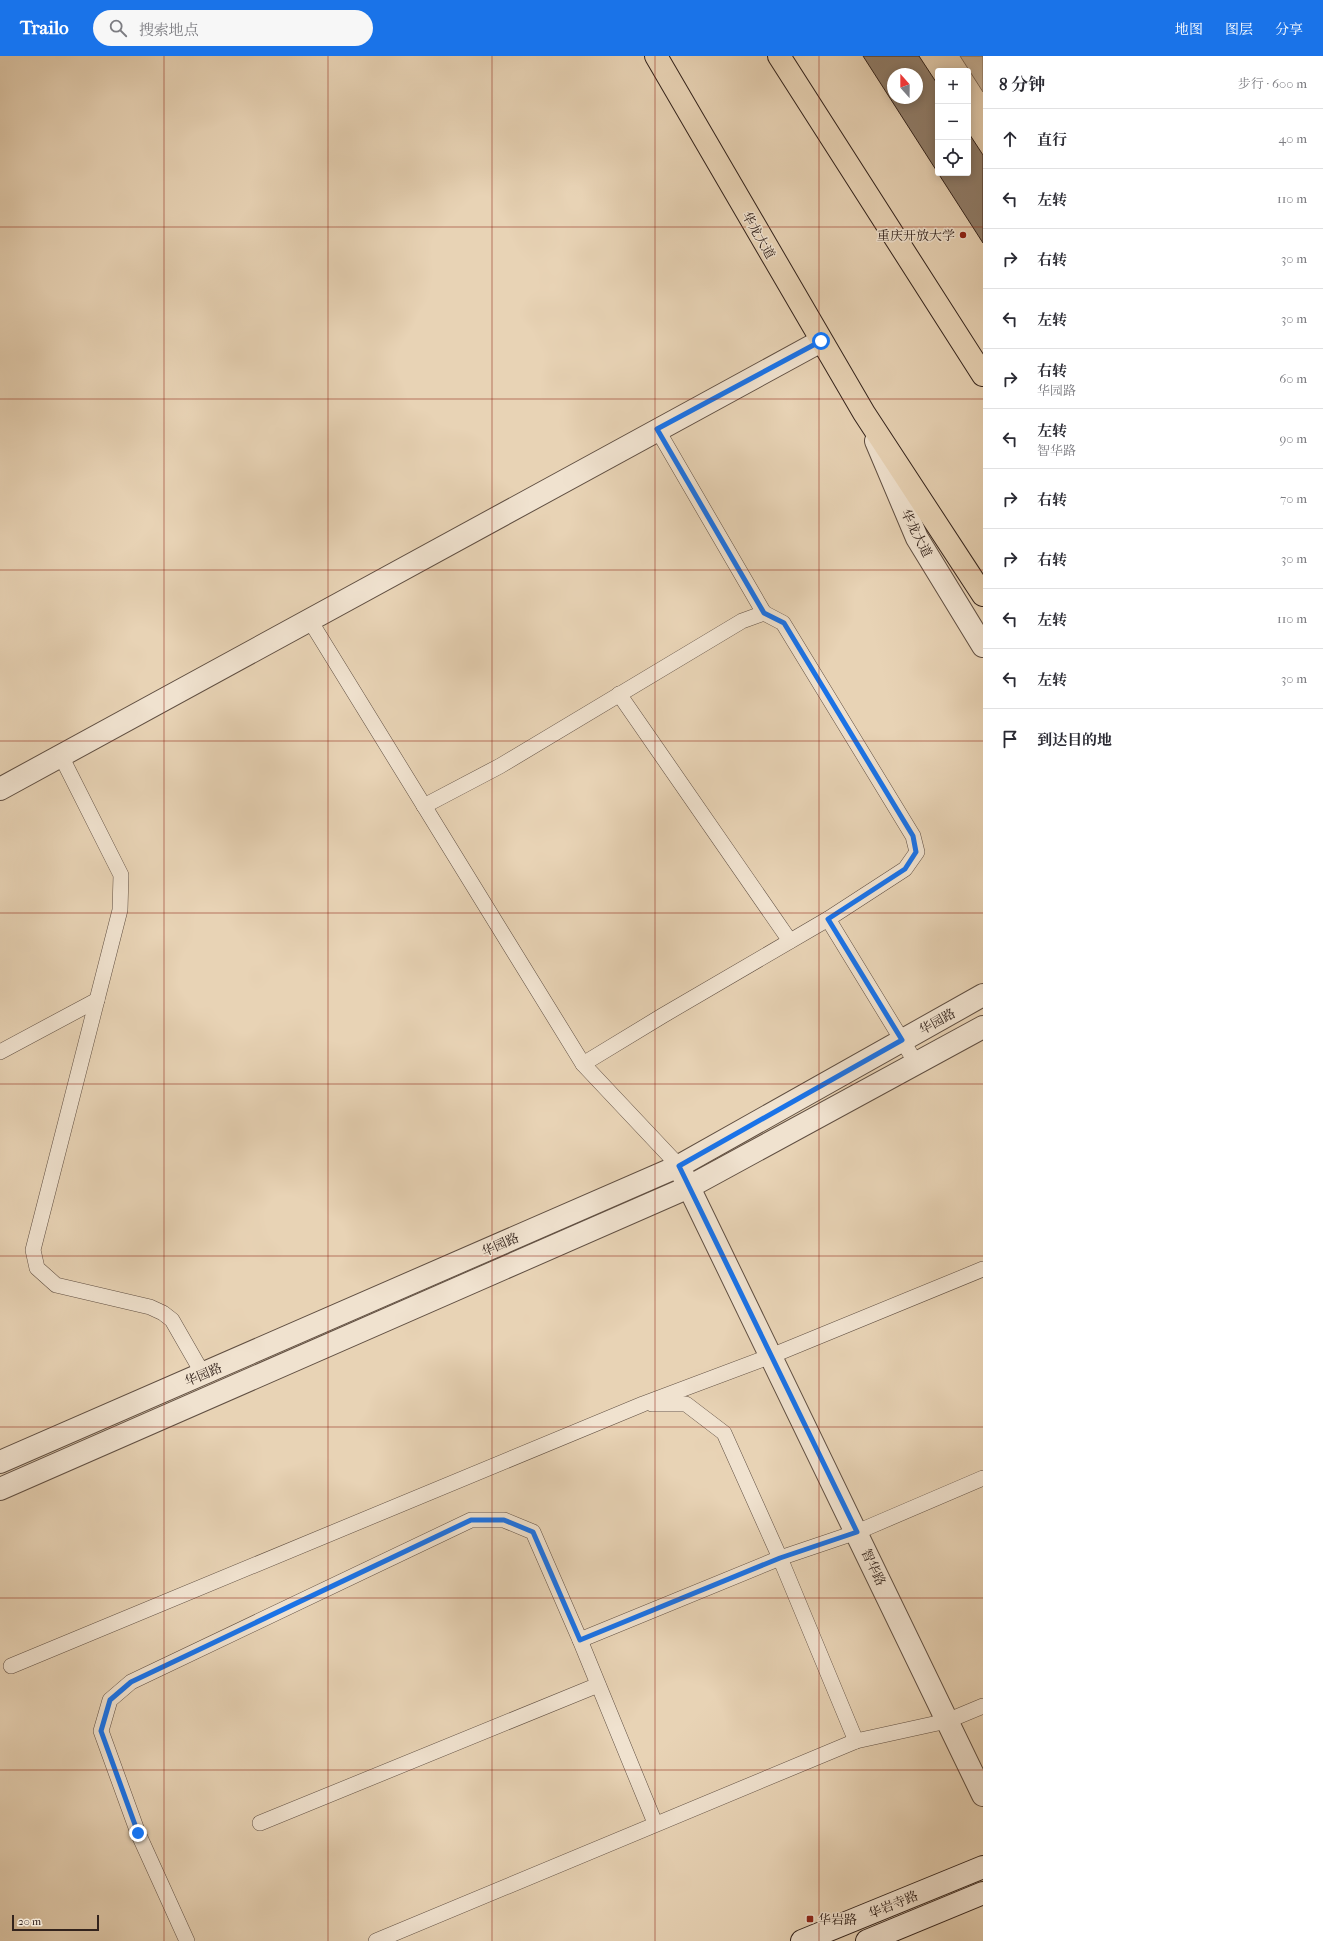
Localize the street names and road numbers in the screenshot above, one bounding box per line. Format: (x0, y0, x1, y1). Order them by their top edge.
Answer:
street label: 华龙大道 (739, 209, 778, 262)
street label: 华龙大道 (898, 507, 935, 560)
street label: 华园路 (917, 1005, 958, 1037)
street label: 华园路 (479, 1230, 521, 1259)
street label: 华园路 (182, 1360, 224, 1389)
street label: 智华路 (859, 1546, 889, 1588)
street label: 华岩寺路 (866, 1888, 920, 1921)

